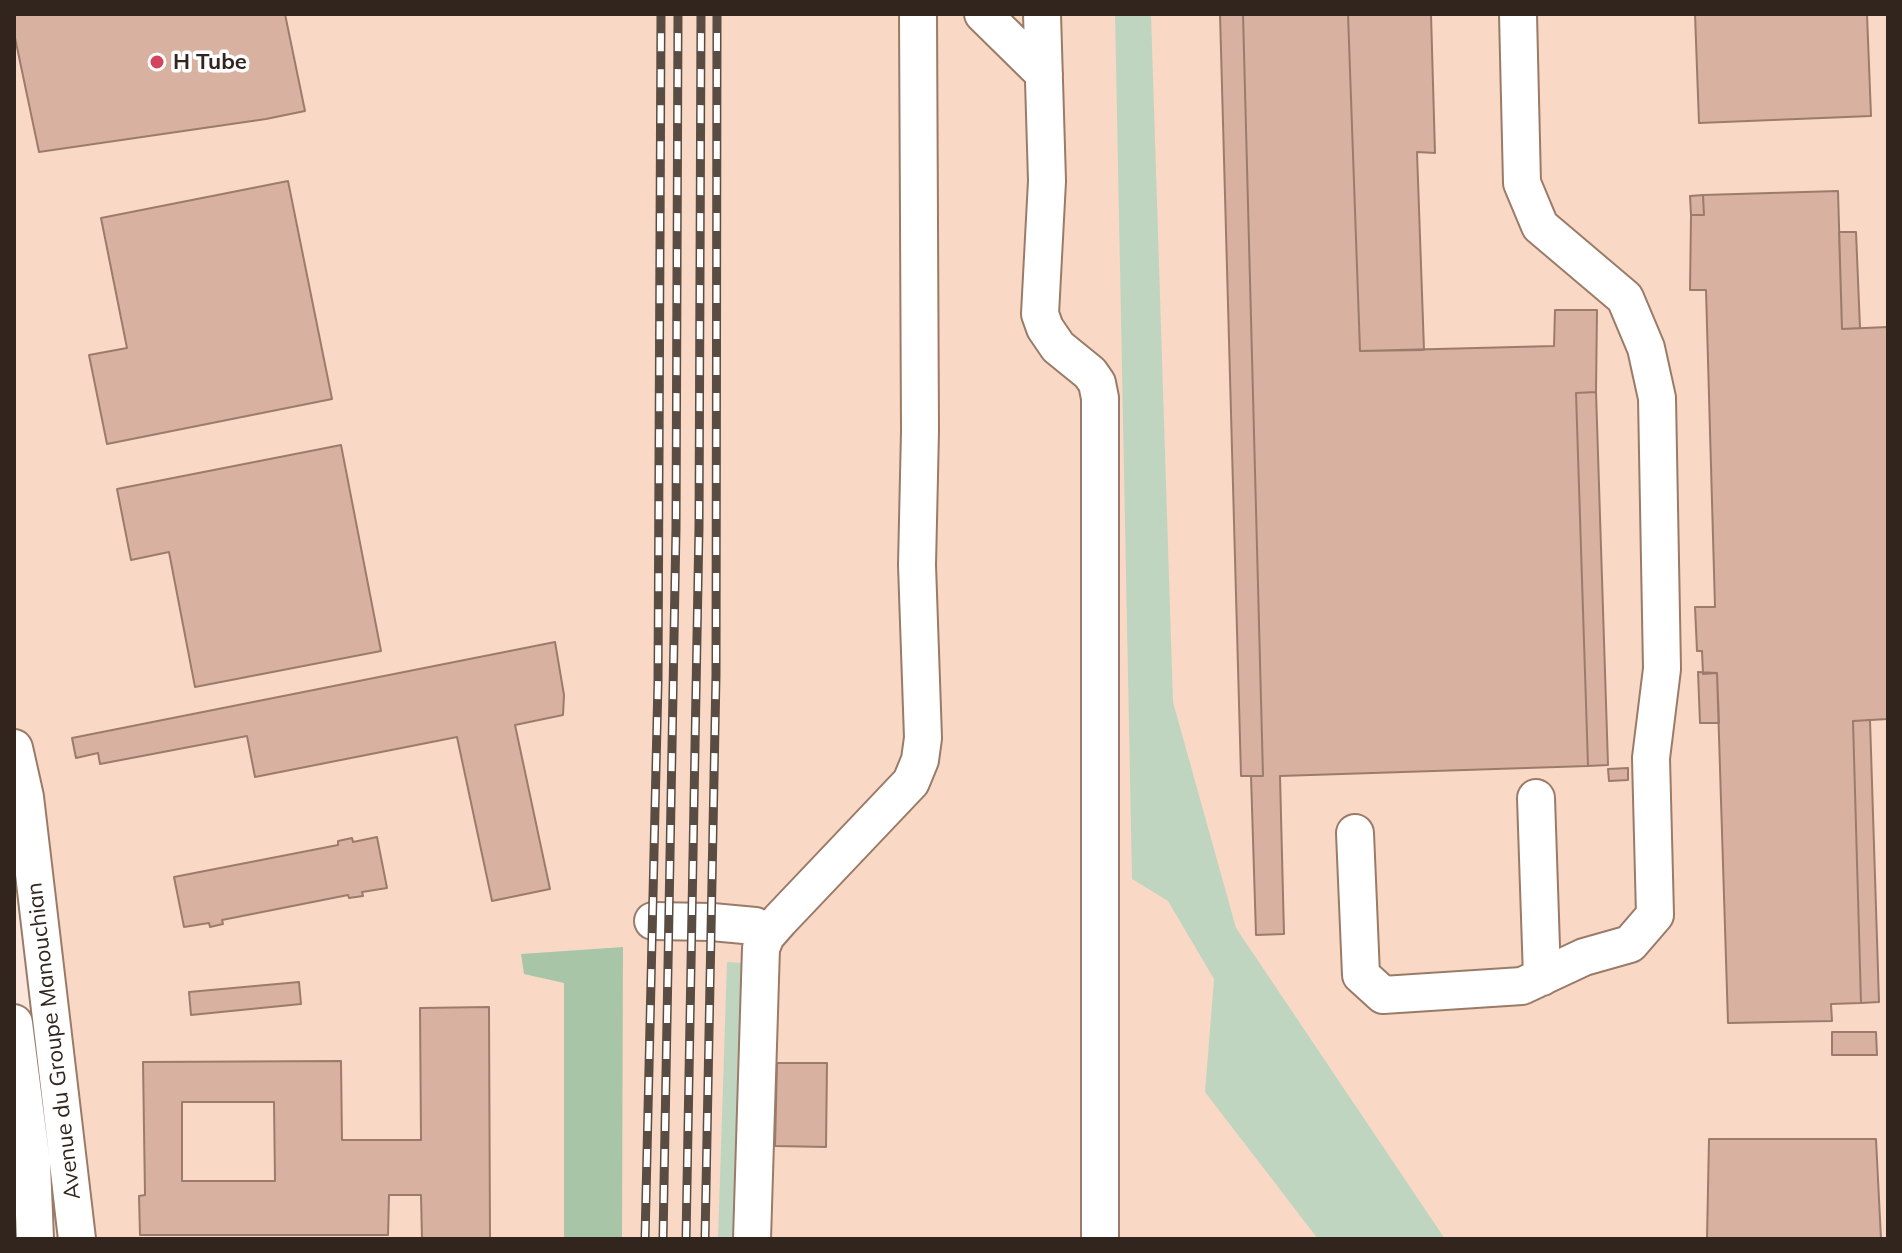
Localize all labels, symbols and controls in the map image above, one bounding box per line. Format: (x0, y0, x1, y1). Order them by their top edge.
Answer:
place label: H Tube (173, 49, 247, 75)
marker: H Tube (148, 53, 166, 71)
street label: Avenue du Groupe Manouchian (21, 881, 87, 1201)

